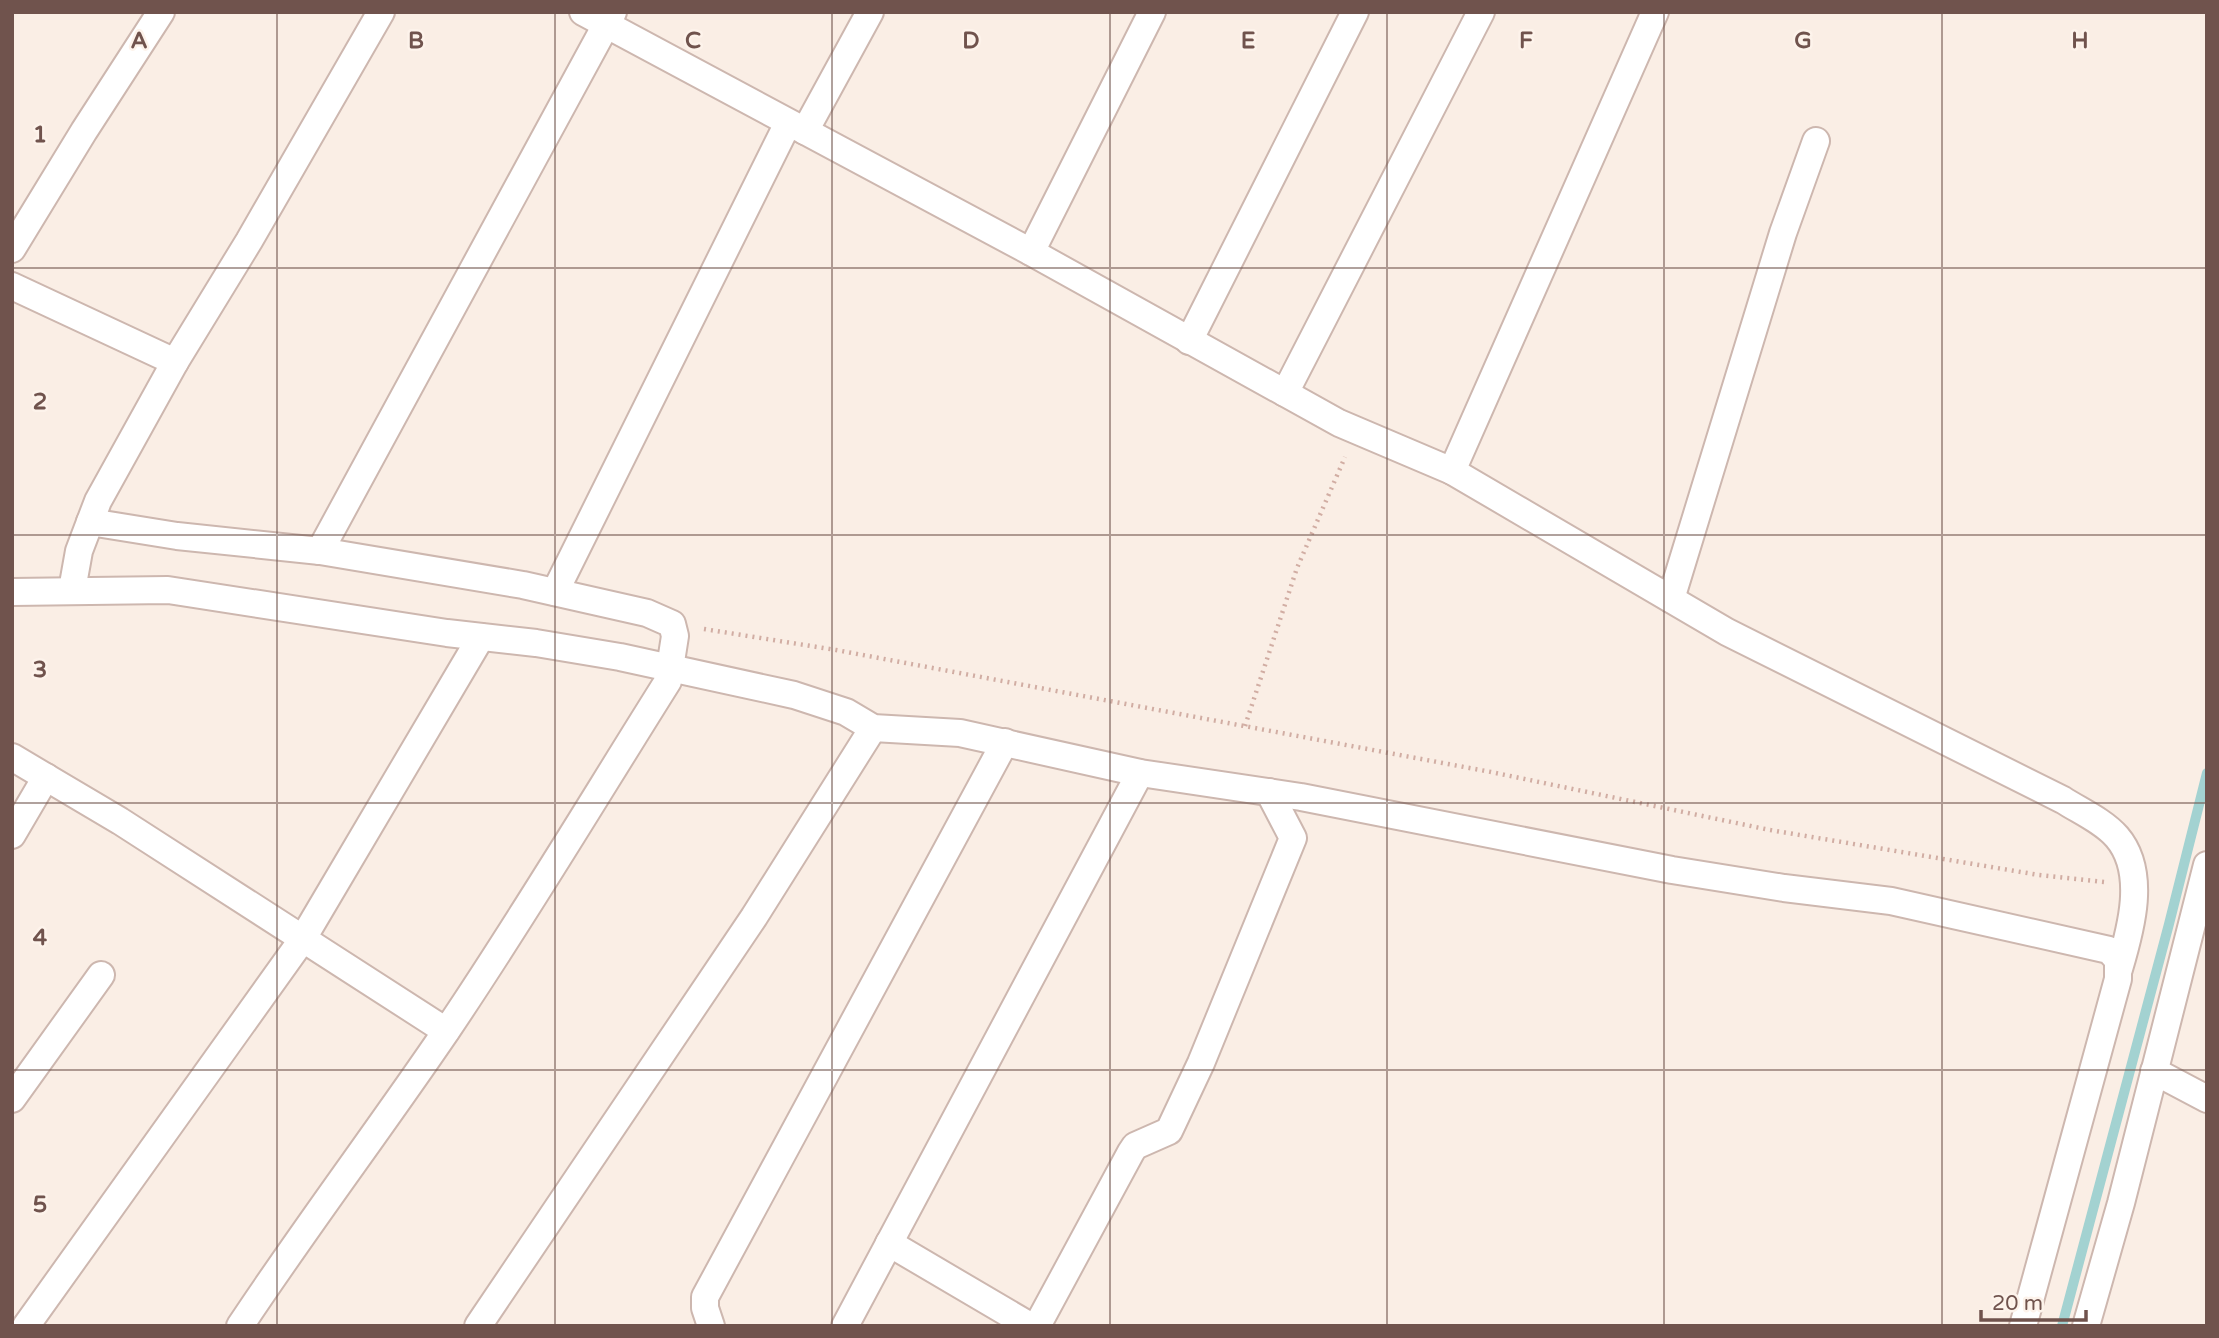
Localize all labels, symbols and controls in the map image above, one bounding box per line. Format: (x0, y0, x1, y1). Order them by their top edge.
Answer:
text: A (130, 27, 148, 55)
text: B (408, 27, 424, 55)
text: C (685, 27, 701, 55)
text: D (962, 27, 980, 55)
text: E (1241, 27, 1255, 55)
text: F (1519, 27, 1533, 55)
text: G (1794, 27, 1812, 55)
text: H (2071, 27, 2089, 55)
text: 1 (33, 121, 47, 149)
text: 2 (33, 388, 47, 416)
text: 3 (33, 656, 47, 684)
text: 4 (33, 924, 48, 952)
text: 5 (33, 1191, 47, 1219)
scale bar (1981, 1278, 2086, 1322)
text: 20 m (1992, 1291, 2043, 1316)

